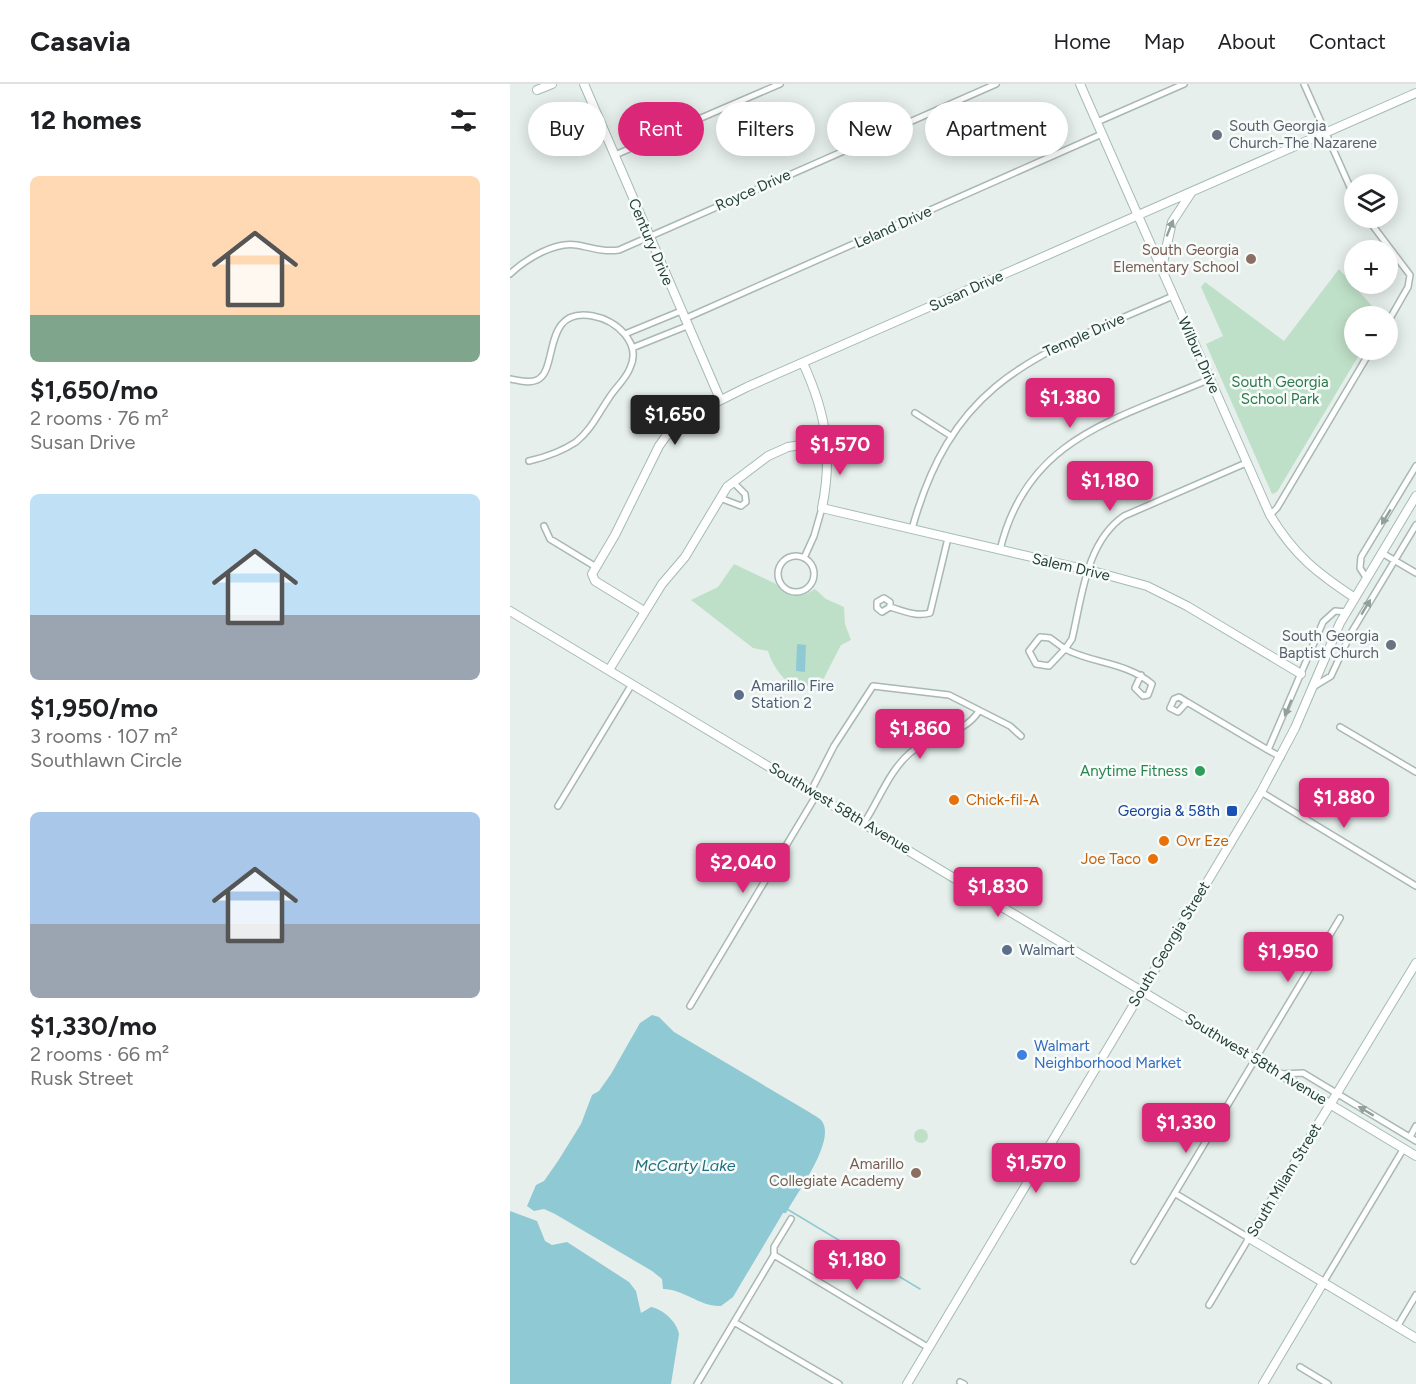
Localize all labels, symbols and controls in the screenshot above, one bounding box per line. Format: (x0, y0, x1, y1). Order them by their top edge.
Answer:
text: Casavia (30, 24, 131, 58)
text: Home (1054, 29, 1111, 54)
text: Map (1144, 29, 1185, 54)
text: About (1218, 29, 1276, 54)
text: Contact (1309, 29, 1386, 54)
chip: Buy (528, 102, 606, 156)
chip: Rent (618, 102, 704, 156)
chip: Filters (716, 102, 815, 156)
chip: New (827, 102, 913, 156)
chip: Apartment (925, 102, 1068, 156)
text: 12 homes (30, 104, 141, 136)
icon: filters (447, 104, 480, 137)
place label: South Georgia Church-The Nazarene (1229, 117, 1377, 152)
marker: South Georgia Church-The Nazarene (1210, 128, 1224, 142)
street label: Royce Drive (713, 165, 793, 215)
map controls (1344, 174, 1398, 360)
button: layers (1344, 174, 1398, 228)
street label: Century Drive (625, 196, 677, 288)
street label: Leland Drive (852, 202, 934, 252)
icon: home (201, 215, 309, 323)
one-way arrow (1166, 219, 1176, 237)
button: + (1344, 240, 1398, 294)
place label: South Georgia Elementary School (1113, 241, 1239, 276)
marker: South Georgia Elementary School (1244, 252, 1258, 266)
street label: Susan Drive (926, 267, 1006, 315)
button: − (1344, 306, 1398, 360)
street label: Temple Drive (1041, 309, 1127, 361)
street label: Wilbur Drive (1174, 314, 1224, 396)
park label: South Georgia School Park (1231, 373, 1329, 408)
text: $1,650/mo (30, 374, 158, 406)
pin: $1,380 (1021, 378, 1119, 429)
text: $1,380 (1040, 385, 1100, 409)
pin: $1,650 (626, 395, 724, 446)
text: $1,650 (645, 402, 705, 426)
text: 2 rooms · 76 m² (30, 406, 169, 430)
pin: $1,570 (791, 425, 889, 476)
text: Susan Drive (30, 430, 135, 454)
text: $1,570 (810, 432, 870, 456)
pin: $1,180 (1061, 461, 1159, 512)
text: $1,180 (1081, 468, 1139, 492)
one-way arrow (1381, 509, 1391, 526)
icon: home (201, 533, 309, 641)
street label: Salem Drive (1030, 549, 1112, 585)
one-way arrow (1361, 599, 1372, 615)
place label: South Georgia Baptist Church (1279, 627, 1379, 662)
marker: South Georgia Baptist Church (1384, 638, 1398, 652)
place label: Amarillo Fire Station 2 (751, 677, 834, 712)
marker: Amarillo Fire Station 2 (732, 688, 746, 702)
text: $1,950/mo (30, 692, 158, 724)
one-way arrow (1283, 700, 1293, 718)
pin: $1,860 (871, 709, 969, 760)
text: $1,860 (889, 716, 951, 740)
text: 3 rooms · 107 m² (30, 724, 178, 748)
text: Southlawn Circle (30, 748, 182, 772)
street label: Southwest 58th Avenue (766, 758, 914, 858)
place label: Anytime Fitness (1080, 762, 1188, 780)
marker: Anytime Fitness (1193, 764, 1207, 778)
pin: $1,880 (1295, 778, 1393, 829)
text: $1,880 (1313, 785, 1375, 809)
place label: Chick-fil-A (966, 791, 1039, 809)
marker: Chick-fil-A (947, 793, 961, 807)
place label: Georgia & 58th (1118, 802, 1220, 820)
marker: Georgia & 58th (1225, 804, 1239, 818)
place label: Ovr Eze (1176, 832, 1229, 850)
marker: Ovr Eze (1157, 834, 1171, 848)
pin: $2,040 (694, 843, 792, 894)
text: $2,040 (710, 850, 776, 874)
place label: Joe Taco (1081, 850, 1141, 868)
icon: home (201, 851, 309, 959)
marker: Joe Taco (1146, 852, 1160, 866)
pin: $1,830 (949, 867, 1047, 918)
text: $1,830 (968, 874, 1028, 898)
street label: South Georgia Street (1124, 878, 1214, 1010)
pin: $1,950 (1239, 932, 1337, 983)
text: $1,950 (1258, 939, 1318, 963)
place label: Walmart (1019, 941, 1075, 959)
marker: Walmart (1000, 943, 1014, 957)
street label: Southwest 58th Avenue (1182, 1009, 1330, 1109)
text: $1,330/mo (30, 1010, 157, 1042)
place label: Walmart Neighborhood Market (1034, 1037, 1182, 1072)
text: 2 rooms · 66 m² (30, 1042, 169, 1066)
marker: Walmart Neighborhood Market (1015, 1048, 1029, 1062)
text: Rusk Street (30, 1066, 134, 1090)
pin: $1,330 (1137, 1103, 1235, 1154)
one-way arrow (1358, 1105, 1374, 1116)
text: $1,330 (1156, 1110, 1216, 1134)
street label: South Milam Street (1243, 1120, 1325, 1240)
pin: $1,570 (987, 1143, 1085, 1194)
text: $1,570 (1006, 1150, 1066, 1174)
place label: Amarillo Collegiate Academy (769, 1155, 904, 1190)
water label: McCarty Lake (634, 1156, 736, 1175)
marker: Amarillo Collegiate Academy (909, 1166, 923, 1180)
pin: $1,180 (808, 1240, 906, 1291)
text: $1,180 (828, 1247, 886, 1271)

